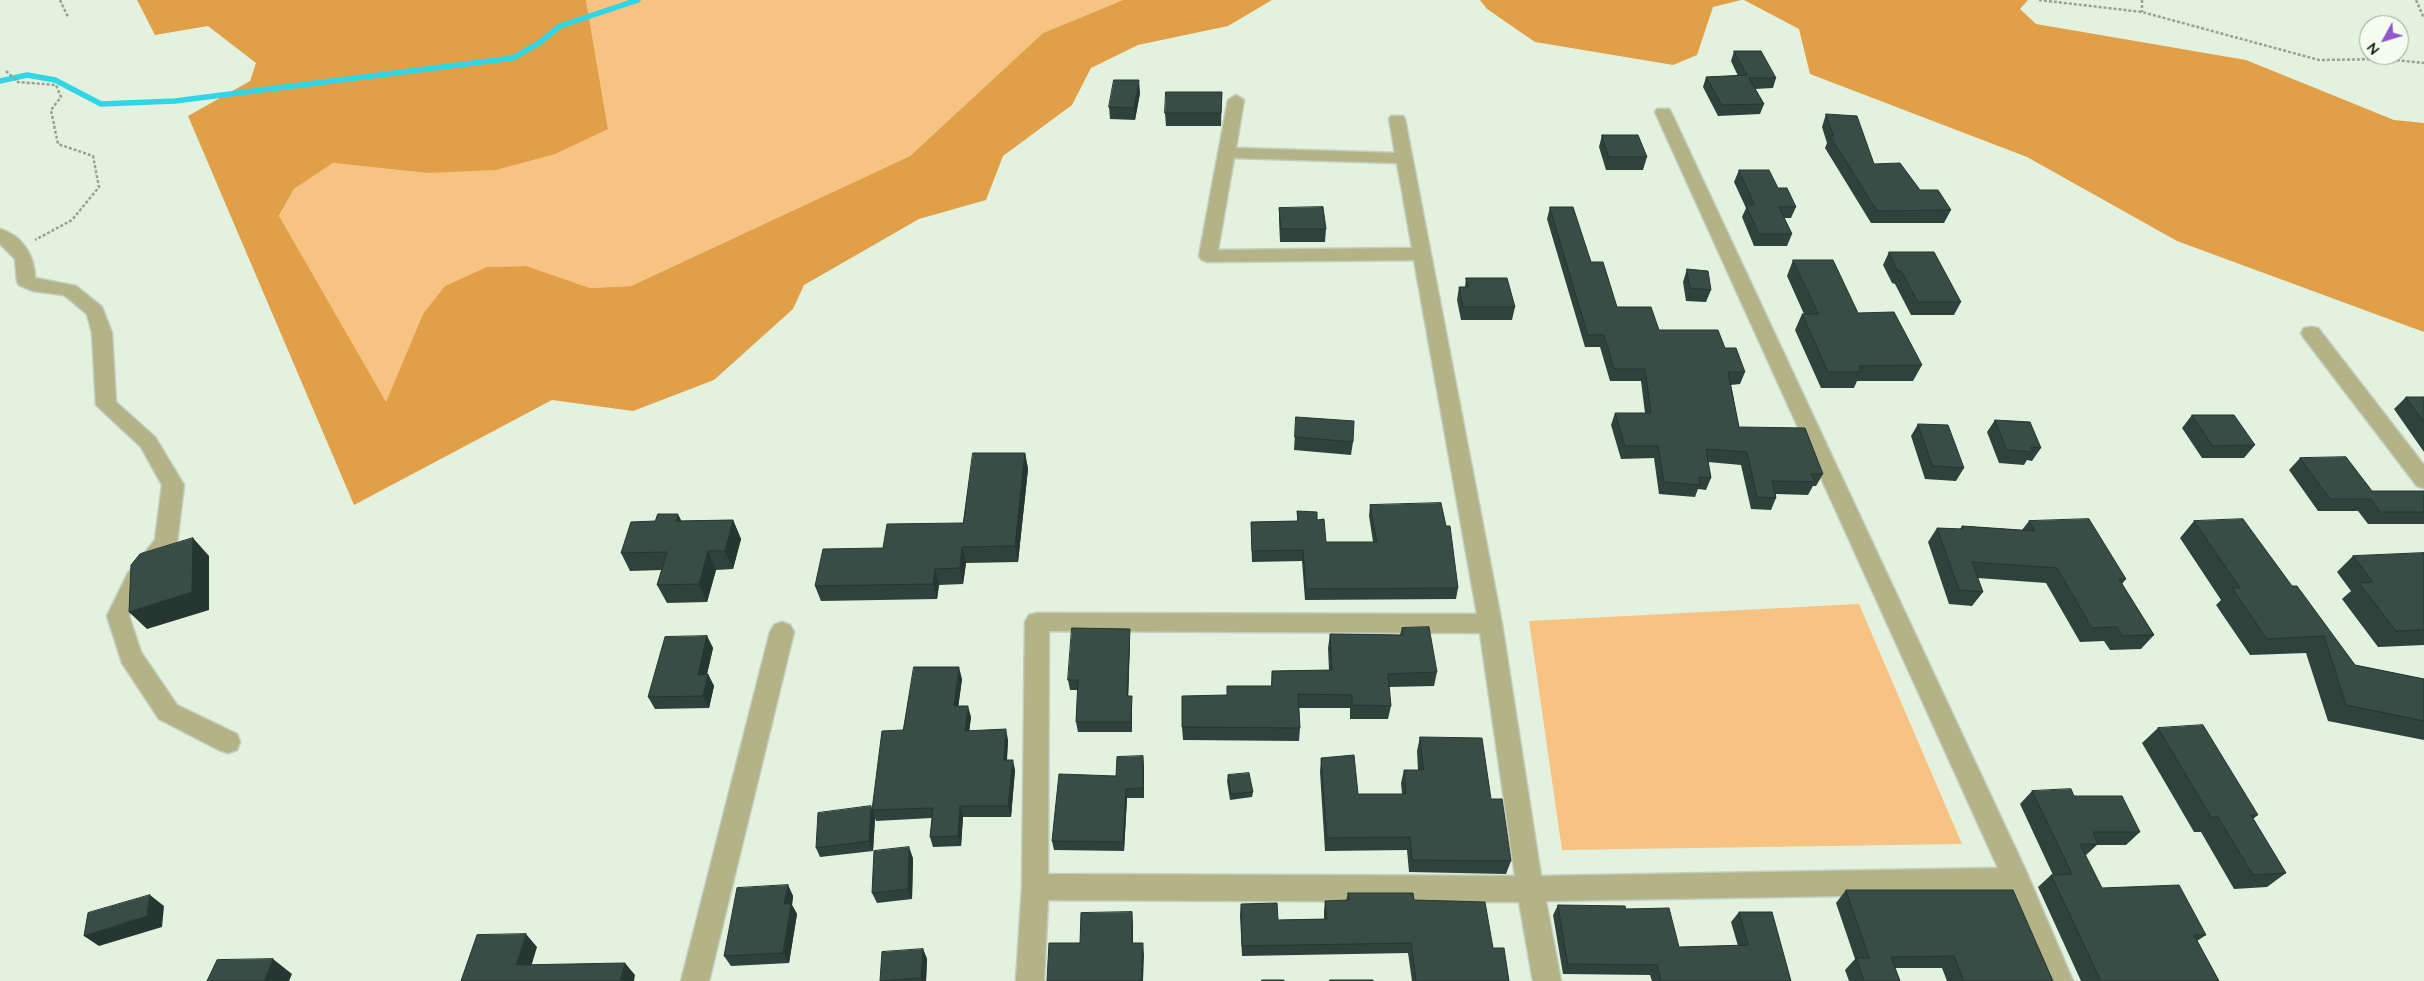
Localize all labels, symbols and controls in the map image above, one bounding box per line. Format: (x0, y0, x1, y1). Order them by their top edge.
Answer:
north arrow (2359, 15, 2409, 65)
text: N (2363, 39, 2383, 59)

